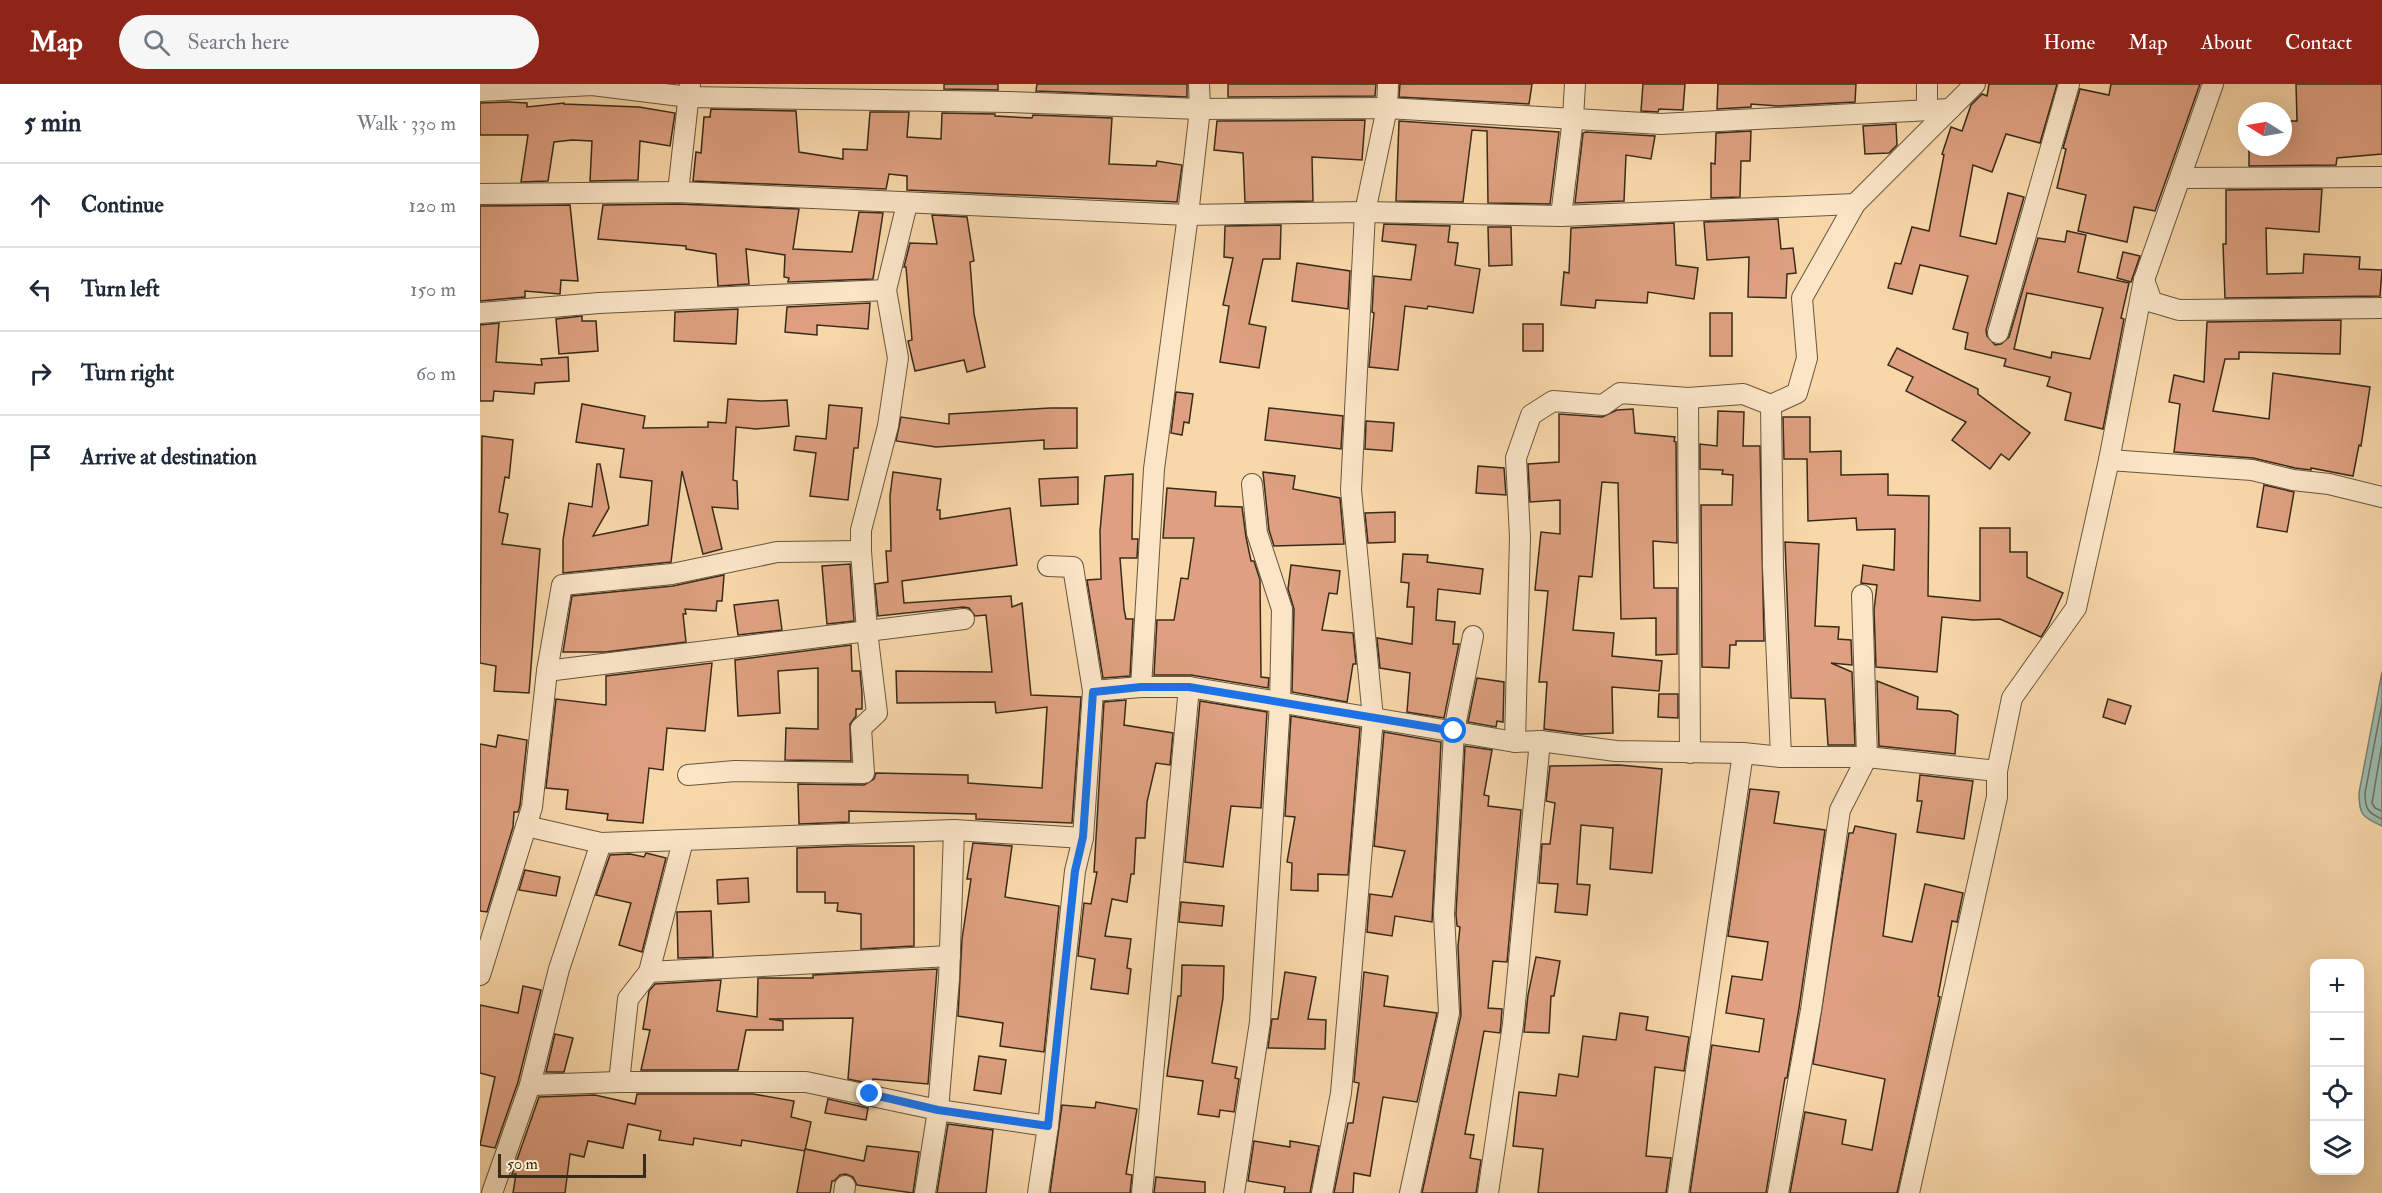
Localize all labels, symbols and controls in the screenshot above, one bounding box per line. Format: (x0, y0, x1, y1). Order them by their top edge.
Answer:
search box (119, 15, 539, 69)
text: Map (30, 25, 83, 60)
icon: search (140, 26, 173, 59)
text: Search here (188, 28, 289, 56)
text: Home (2043, 29, 2095, 56)
text: Map (2128, 29, 2168, 56)
text: About (2201, 29, 2252, 56)
text: Contact (2285, 29, 2352, 56)
north arrow (2238, 102, 2292, 156)
text: 5 min (24, 107, 81, 139)
text: Walk · 330 m (357, 111, 456, 136)
icon: ahead (24, 189, 57, 222)
text: Continue (81, 191, 164, 219)
text: 120 m (409, 193, 456, 218)
icon: left (24, 273, 57, 306)
text: Turn left (81, 275, 160, 303)
text: 150 m (410, 277, 456, 302)
icon: right (24, 357, 57, 390)
text: Turn right (81, 359, 174, 387)
text: 60 m (416, 361, 456, 386)
icon: arrive (24, 441, 57, 474)
text: Arrive at destination (81, 443, 257, 471)
route start (1440, 717, 1466, 743)
map controls (2310, 959, 2364, 1175)
button: + (2310, 959, 2364, 1013)
button: − (2310, 1013, 2364, 1067)
button: locate (2310, 1067, 2364, 1121)
route end (856, 1080, 882, 1106)
button: layers (2310, 1121, 2364, 1175)
scale bar (498, 1151, 646, 1178)
text: 50 m (507, 1154, 538, 1174)

